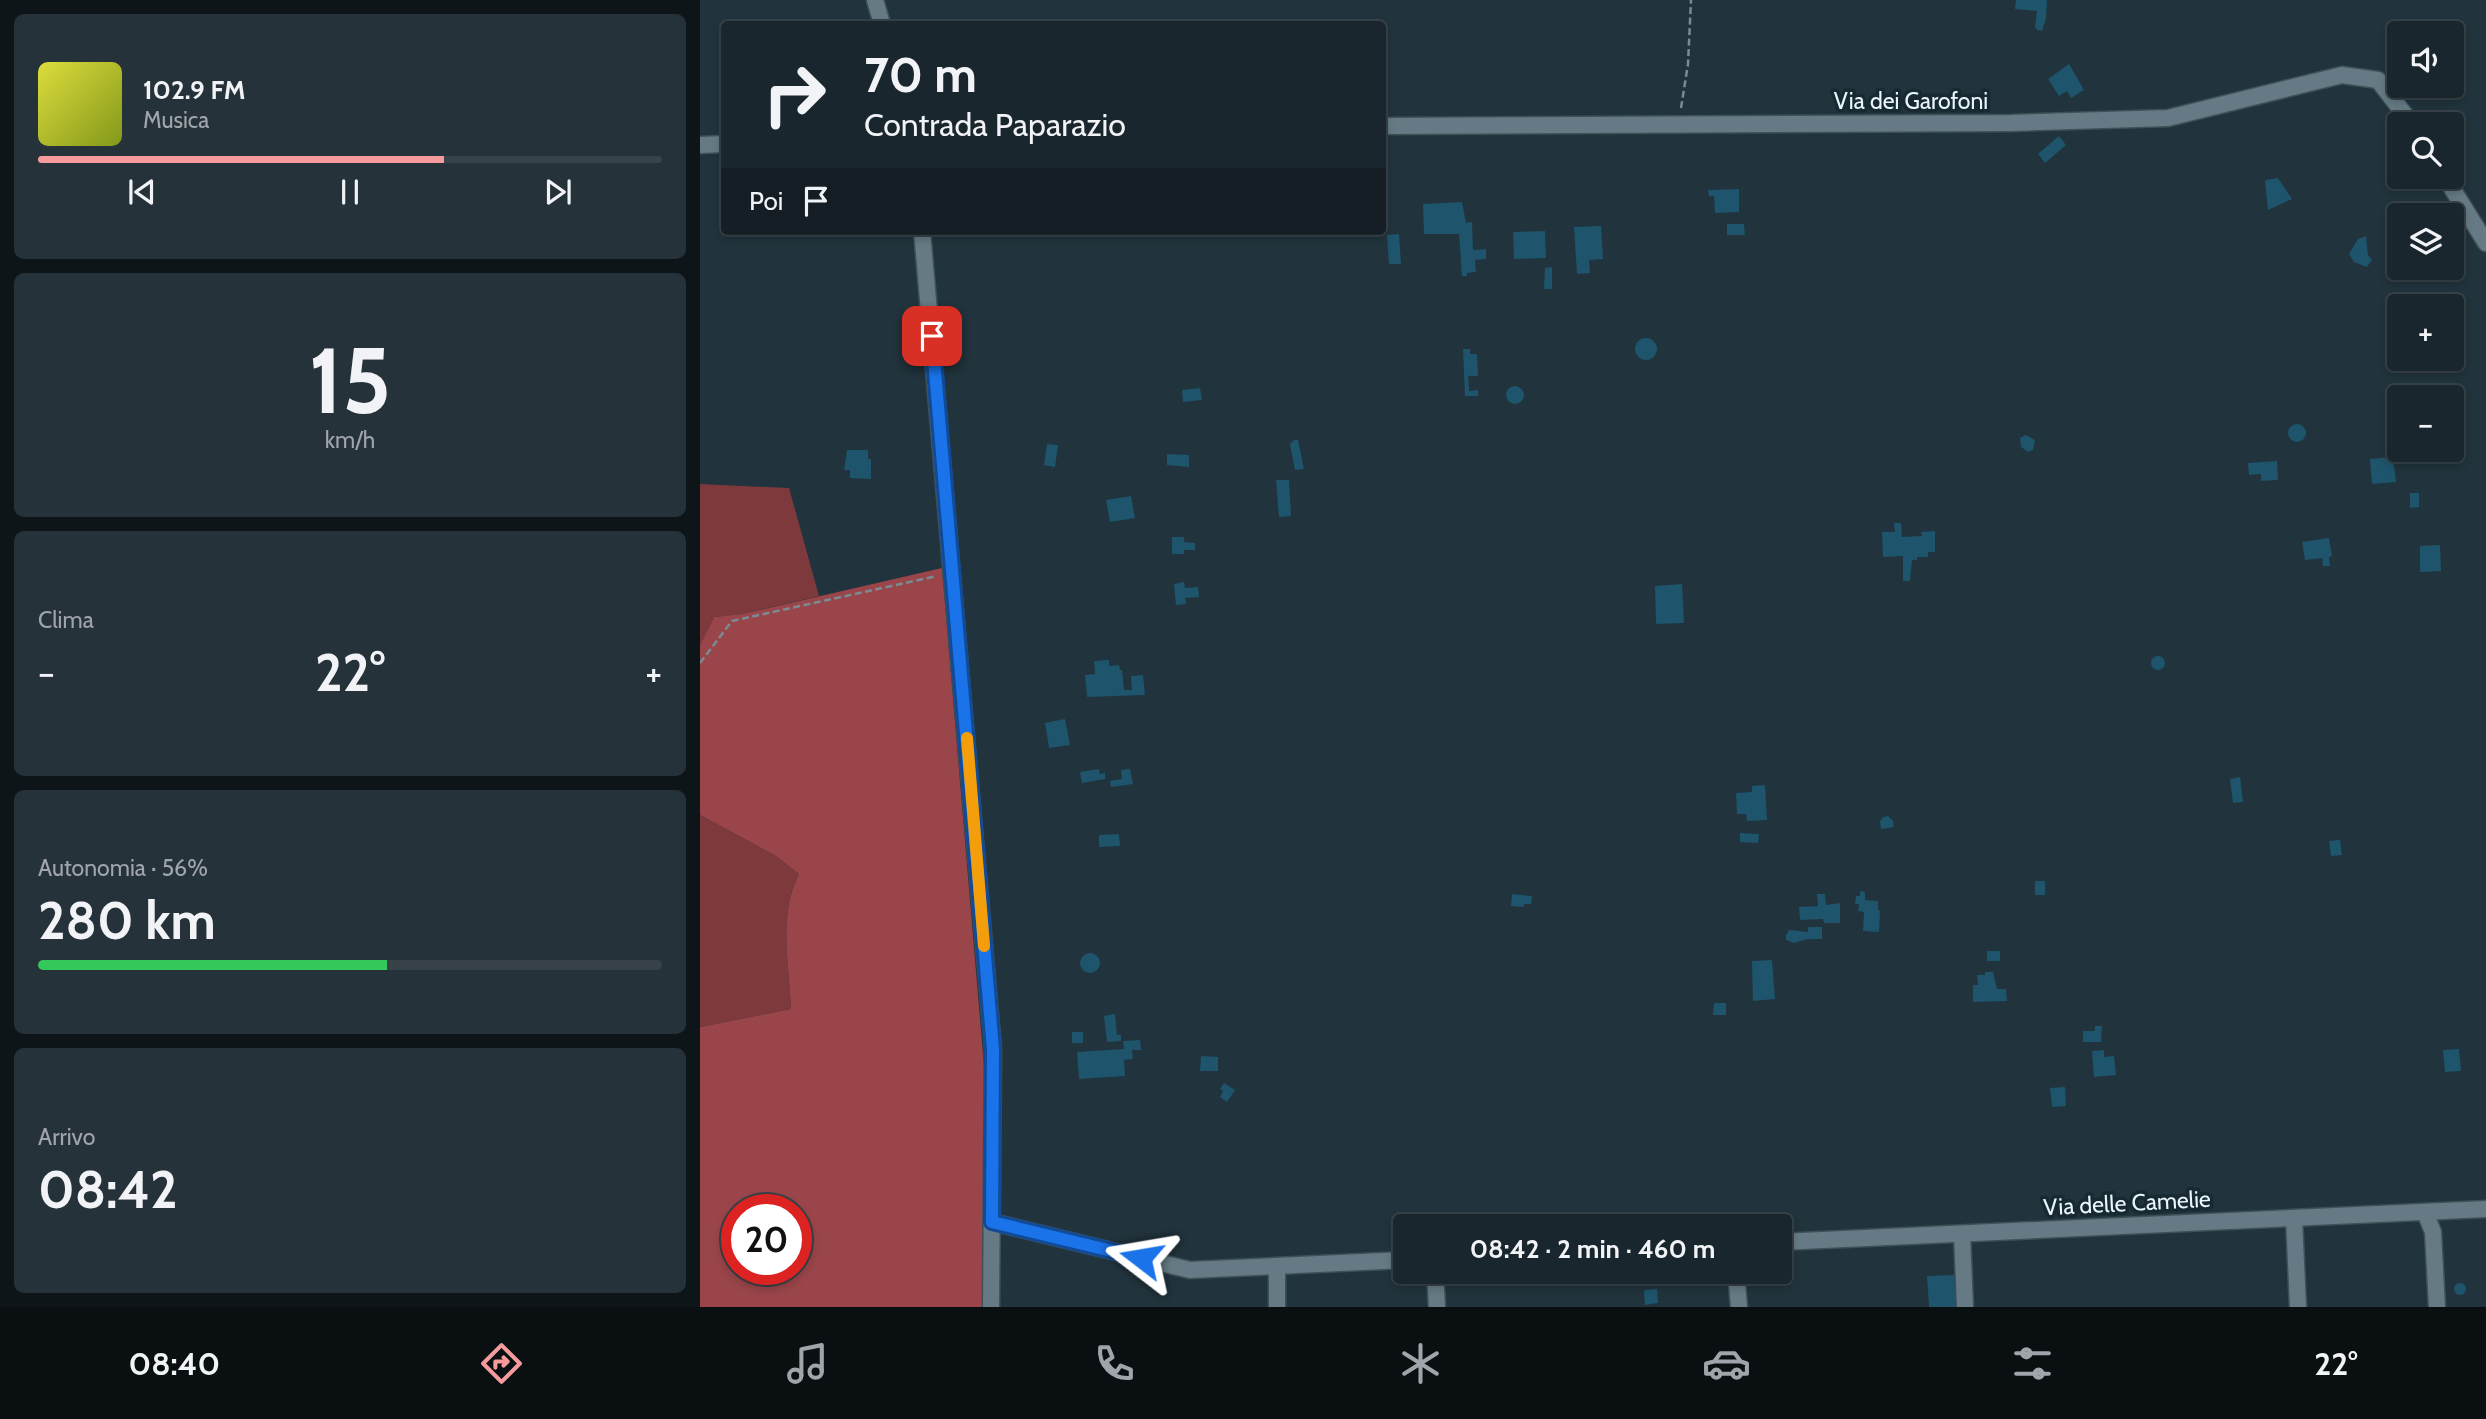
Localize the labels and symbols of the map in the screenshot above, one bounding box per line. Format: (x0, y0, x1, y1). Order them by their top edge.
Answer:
street label: Via dei Garofoni (1834, 87, 1988, 115)
pin (902, 306, 962, 366)
street label: Via delle Camelie (2043, 1185, 2212, 1221)
speed limit sign: 20 (721, 1194, 812, 1285)
position arrow (1104, 1221, 1178, 1295)

